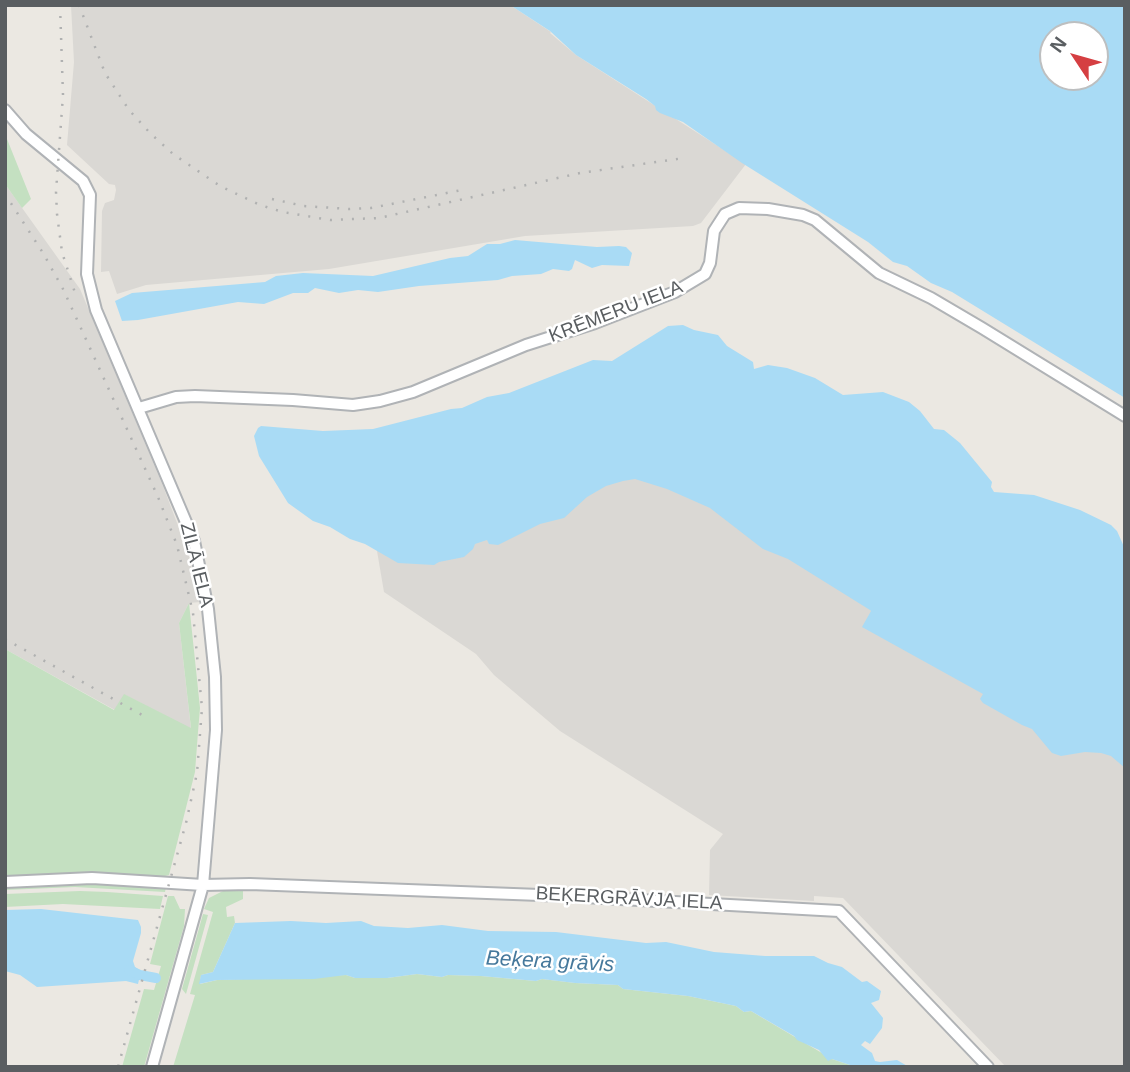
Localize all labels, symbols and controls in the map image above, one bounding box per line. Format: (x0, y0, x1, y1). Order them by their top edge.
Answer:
north arrow (1039, 21, 1109, 91)
text: N (1046, 33, 1071, 56)
street label: KRĒMERU IELA (546, 276, 686, 348)
street label: ZILĀ IELA (174, 520, 218, 610)
street label: BEĶERGRĀVJA IELA (535, 883, 723, 915)
water label: Beķera grāvis (485, 946, 615, 978)

